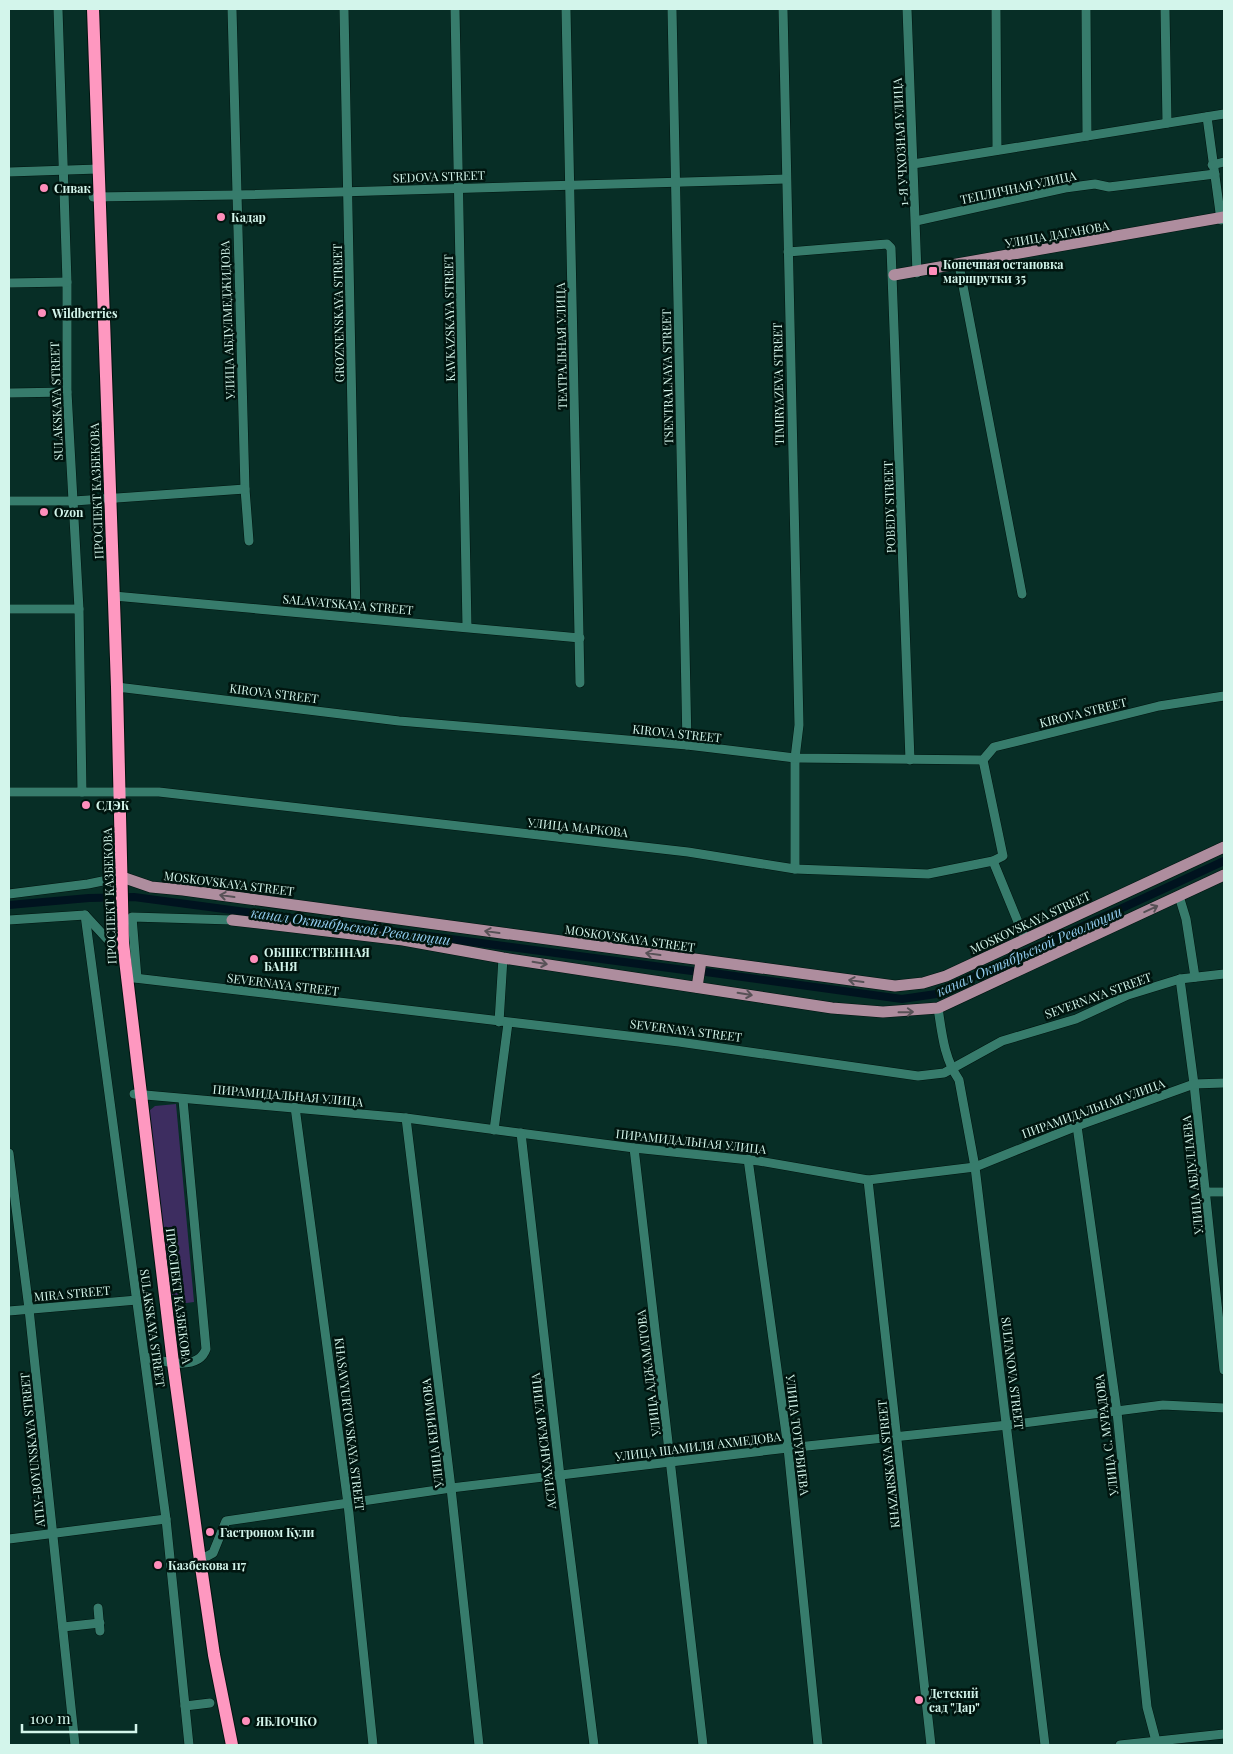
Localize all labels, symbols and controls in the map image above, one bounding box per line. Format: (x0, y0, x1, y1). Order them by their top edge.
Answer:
street label: 1-Я УЧХОЗНАЯ УЛИЦА (889, 77, 911, 207)
street label: SEDOVA STREET (393, 166, 486, 186)
street label: ТЕПЛИЧНАЯ УЛИЦА (959, 167, 1078, 207)
place label: Сивак (54, 180, 91, 196)
marker: Сивак (38, 182, 50, 194)
place label: Кадар (231, 209, 266, 225)
marker: Кадар (215, 211, 227, 223)
street label: УЛИЦА ДАГАНОВА (1003, 217, 1111, 251)
street label: УЛИЦА АБДУЛМЕДЖИДОВА (216, 240, 238, 401)
street label: GROZNENSKAYA STREET (329, 243, 347, 382)
street label: KAVKAZSKAYA STREET (440, 254, 458, 382)
place label: Конечная остановка маршрутки 35 (943, 256, 1064, 286)
marker: Конечная остановка маршрутки 35 (927, 265, 939, 277)
street label: ТЕАТРАЛЬНАЯ УЛИЦА (552, 282, 570, 410)
place label: Wildberries (51, 305, 118, 321)
marker: Wildberries (36, 307, 48, 319)
street label: TSENTRALNAYA STREET (658, 309, 676, 445)
street label: TIMIRYAZEVA STREET (769, 322, 787, 446)
street label: SULAKSKAYA STREET (46, 341, 66, 461)
street label: ПРОСПЕКТ КАЗБЕКОВА (86, 422, 106, 560)
street label: POBEDY STREET (879, 460, 899, 553)
place label: Ozon (54, 504, 84, 520)
marker: Ozon (38, 506, 50, 518)
street label: SALAVATSKAYA STREET (282, 590, 415, 618)
street label: KIROVA STREET (229, 680, 320, 706)
street label: KIROVA STREET (1038, 693, 1129, 731)
street label: KIROVA STREET (632, 720, 723, 746)
place label: СДЭК (96, 797, 130, 813)
marker: СДЭК (80, 799, 92, 811)
street label: УЛИЦА МАРКОВА (526, 814, 629, 840)
street label: ПРОСПЕКТ КАЗБЕКОВА (99, 827, 119, 965)
street label: MOSKOVSKAYA STREET (163, 867, 296, 899)
street label: MOSKOVSKAYA STREET (967, 887, 1093, 957)
one-way arrow (219, 891, 235, 901)
water label: канал Октябрьской Революции (933, 901, 1125, 1001)
water label: канал Октябрьской Революции (250, 903, 452, 949)
one-way arrow (1143, 903, 1158, 913)
street label: MOSKOVSKAYA STREET (564, 921, 697, 955)
one-way arrow (484, 927, 500, 937)
place label: ОБШЕСТВЕННАЯ БАНЯ (264, 944, 370, 974)
one-way arrow (645, 949, 661, 959)
marker: ОБШЕСТВЕННАЯ БАНЯ (248, 953, 260, 965)
one-way arrow (532, 958, 548, 968)
street label: SEVERNAYA STREET (1042, 968, 1154, 1022)
street label: SEVERNAYA STREET (226, 969, 340, 999)
one-way arrow (848, 976, 864, 986)
one-way arrow (736, 990, 752, 1000)
one-way arrow (898, 1007, 914, 1017)
street label: SEVERNAYA STREET (629, 1015, 743, 1045)
street label: ПИРАМИДАЛЬНАЯ УЛИЦА (1019, 1074, 1167, 1141)
street label: ПИРАМИДАЛЬНАЯ УЛИЦА (212, 1080, 364, 1110)
street label: УЛИЦА АБДУЛЛАЕВА (1178, 1114, 1206, 1236)
street label: ПИРАМИДАЛЬНАЯ УЛИЦА (615, 1125, 767, 1157)
street label: ПРОСПЕКТ КАЗБЕКОВА (163, 1227, 195, 1365)
street label: SULAKSKAYA STREET (137, 1268, 169, 1389)
street label: MIRA STREET (33, 1282, 111, 1304)
street label: УЛИЦА АДЖАМАТОВА (632, 1308, 664, 1438)
street label: SULTANOVA STREET (998, 1316, 1028, 1431)
street label: KHASAVYURTOVSKAYA STREET (331, 1337, 369, 1512)
street label: АСТРАХАНСКАЯ УЛИЦА (527, 1371, 559, 1511)
street label: ATLY-BOYUNSKAYA STREET (16, 1372, 48, 1529)
street label: УЛИЦА ТОТУРБИЕВА (783, 1373, 813, 1497)
street label: УЛИЦА С. МУРАДОВА (1091, 1373, 1121, 1498)
street label: УЛИЦА КЕРИМОВА (417, 1377, 447, 1490)
street label: KHAZARSKAYA STREET (873, 1399, 903, 1529)
street label: УЛИЦА ШАМИЛЯ АХМЕДОВА (613, 1428, 782, 1464)
place label: Гастроном Кули (220, 1524, 314, 1540)
marker: Гастроном Кули (204, 1526, 216, 1538)
place label: Казбекова 117 (168, 1557, 247, 1573)
marker: Казбекова 117 (152, 1559, 164, 1571)
place label: Детский сад "Дар" (929, 1685, 980, 1715)
marker: Детский сад "Дар" (913, 1694, 925, 1706)
scale bar (22, 1702, 136, 1734)
text: 100 m (30, 1708, 71, 1728)
place label: ЯБЛОЧКО (255, 1713, 317, 1729)
marker: ЯБЛОЧКО (240, 1715, 252, 1727)

